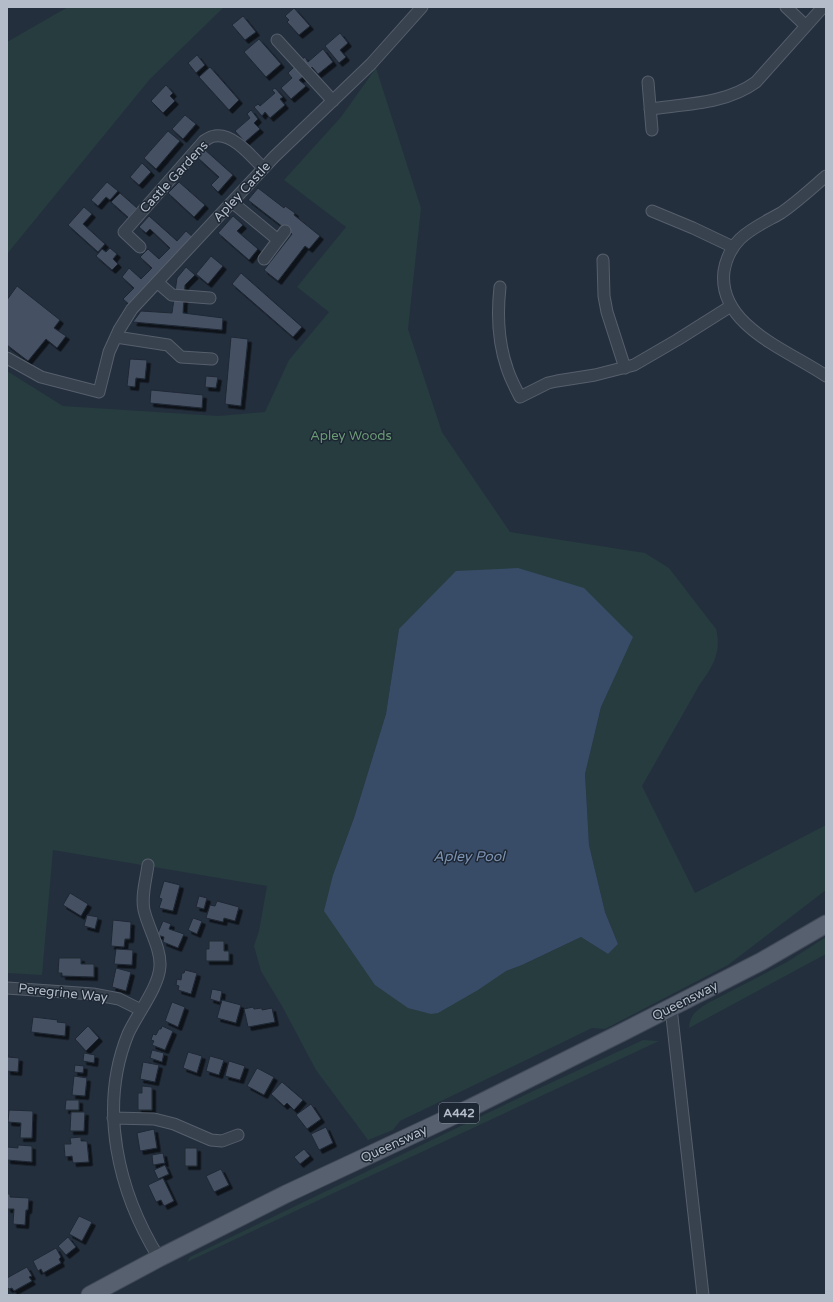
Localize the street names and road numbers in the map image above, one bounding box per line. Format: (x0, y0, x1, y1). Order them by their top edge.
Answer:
street label: Castle Gardens (136, 137, 212, 217)
street label: Apley Castle (210, 158, 274, 226)
street label: Queensway (649, 978, 721, 1024)
street label: Peregrine Way (17, 980, 109, 1006)
road number: A442 (439, 1103, 479, 1123)
street label: Queensway (358, 1122, 430, 1166)

